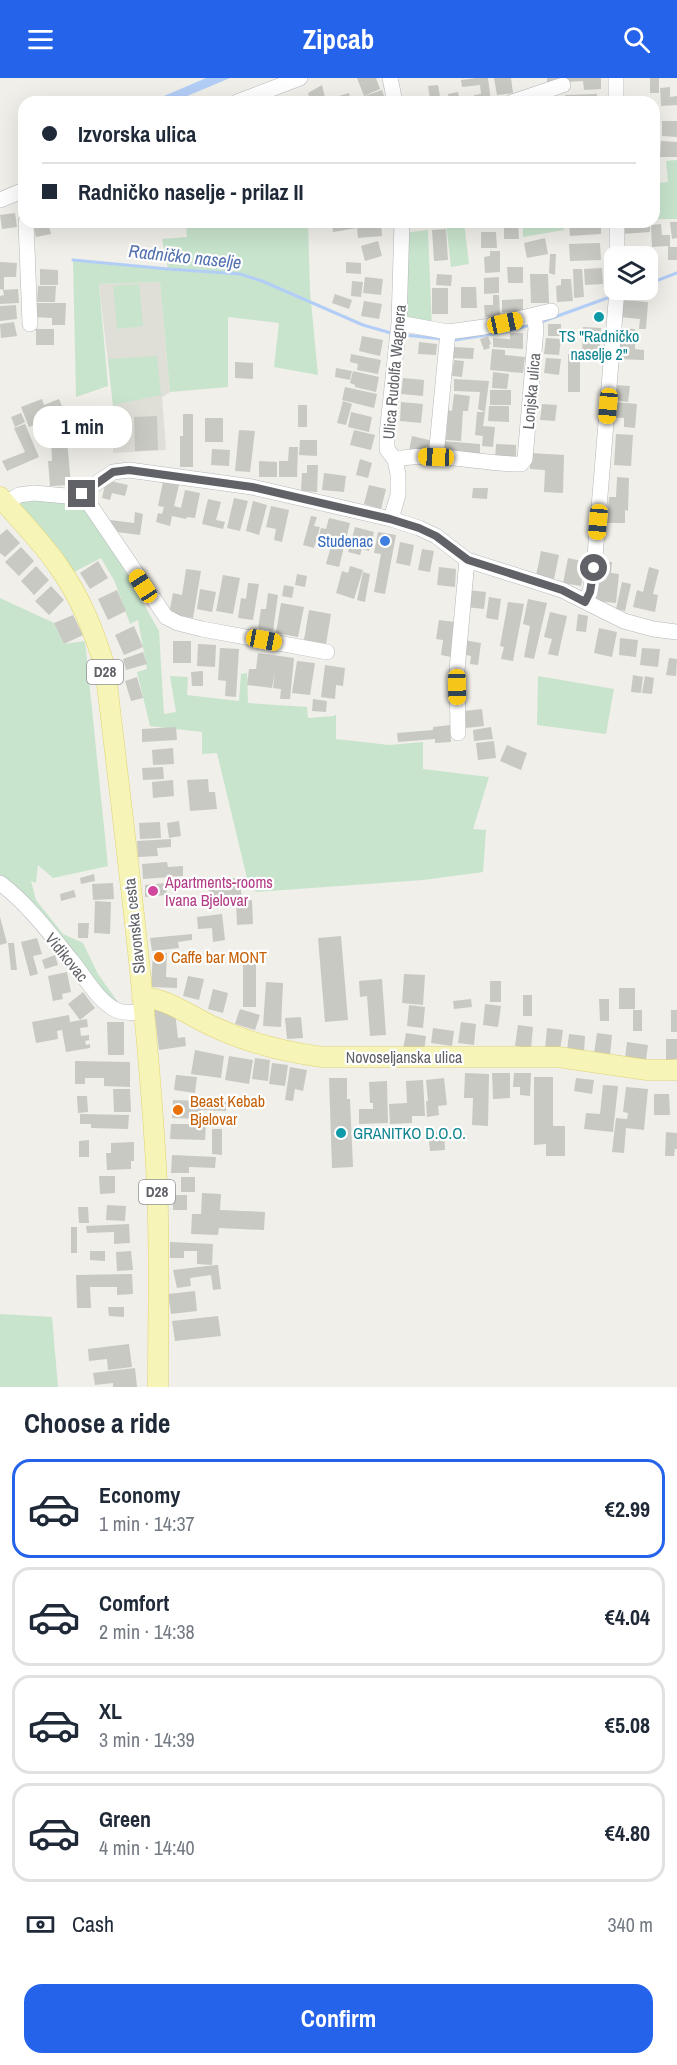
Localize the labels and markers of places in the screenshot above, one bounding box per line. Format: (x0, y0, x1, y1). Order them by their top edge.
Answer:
marker: TS "Radničko naselje 2" (592, 310, 606, 324)
place label: TS "Radničko naselje 2" (559, 325, 639, 365)
place label: Studenac (318, 530, 373, 552)
marker: Studenac (378, 534, 392, 548)
place label: Apartments-rooms Ivana Bjelovar (164, 871, 273, 911)
marker: Apartments-rooms Ivana Bjelovar (146, 884, 160, 898)
place label: Caffe bar MONT (171, 946, 267, 968)
marker: Caffe bar MONT (152, 950, 166, 964)
place label: Beast Kebab Bjelovar (190, 1090, 265, 1130)
marker: Beast Kebab Bjelovar (171, 1103, 185, 1117)
place label: GRANITKO D.O.O. (353, 1122, 466, 1144)
marker: GRANITKO D.O.O. (334, 1126, 348, 1140)

